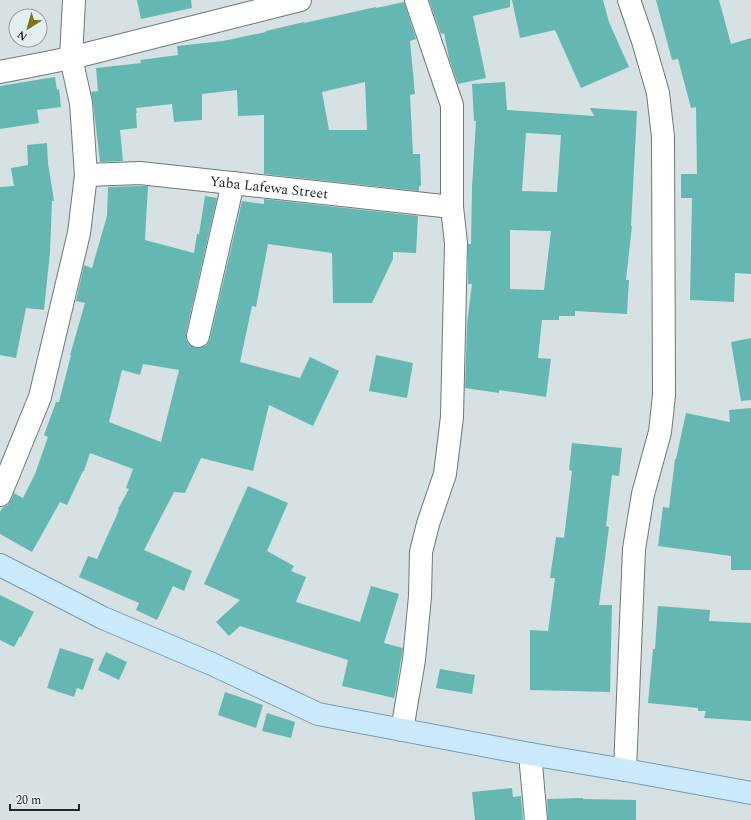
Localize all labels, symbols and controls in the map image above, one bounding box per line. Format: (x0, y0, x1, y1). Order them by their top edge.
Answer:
north arrow (8, 8, 48, 48)
text: N (14, 26, 31, 45)
street label: Yaba Lafewa Street (209, 171, 329, 204)
scale bar (10, 786, 79, 812)
text: 20 m (16, 791, 41, 810)

